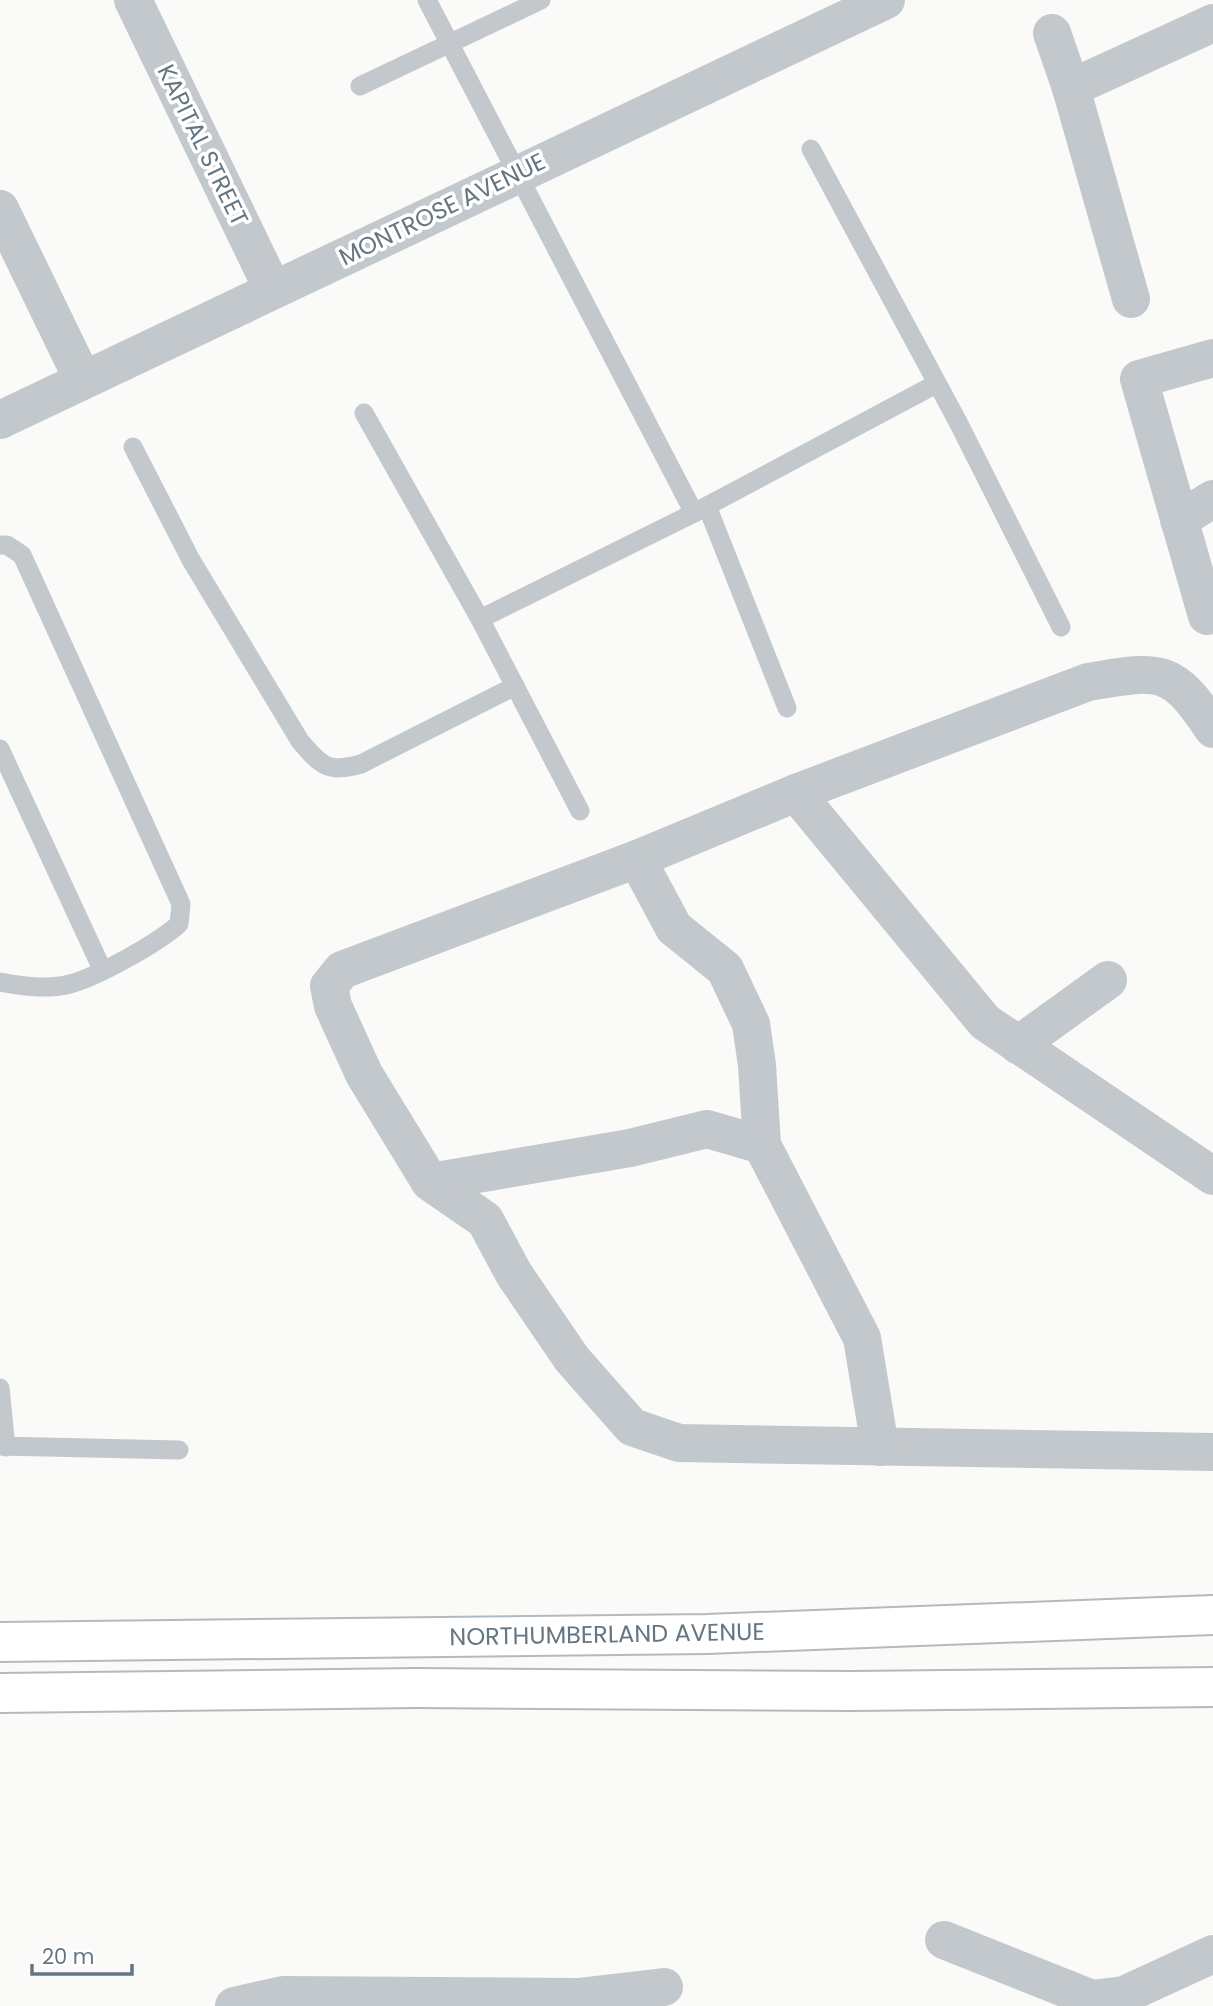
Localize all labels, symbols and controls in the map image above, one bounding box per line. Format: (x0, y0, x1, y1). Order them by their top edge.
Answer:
street label: KAPITAL STREET (150, 59, 256, 231)
street label: MONTROSE AVENUE (333, 145, 551, 273)
street label: NORTHUMBERLAND AVENUE (449, 1615, 765, 1653)
scale bar (32, 1932, 131, 1976)
text: 20 m (42, 1942, 95, 1971)

